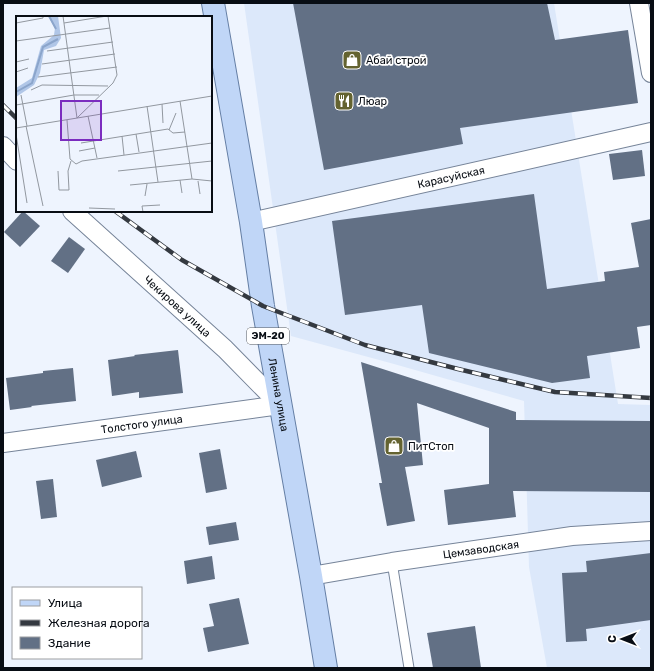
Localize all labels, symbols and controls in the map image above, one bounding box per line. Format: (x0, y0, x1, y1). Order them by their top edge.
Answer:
inset map (16, 16, 212, 212)
shop icon: Абай строй (341, 49, 363, 71)
place label: Абай строй (366, 54, 427, 67)
restaurant icon: Люар (333, 90, 355, 112)
place label: Люар (358, 95, 387, 108)
street label: Карасуйская (416, 163, 486, 191)
street label: Чекирова улица (141, 273, 214, 340)
road number: ЭМ-20 (247, 328, 289, 344)
street label: Ленина улица (266, 357, 292, 432)
street label: Толстого улица (100, 412, 183, 436)
shop icon: ПитСтоп (383, 435, 405, 457)
place label: ПитСтоп (408, 440, 454, 453)
street label: Цемзаводская (442, 537, 520, 561)
legend (12, 587, 142, 659)
text: Улица (48, 596, 82, 610)
text: Железная дорога (48, 616, 150, 630)
north arrow (602, 619, 642, 659)
text: С (606, 635, 619, 643)
text: Здание (48, 636, 91, 650)

